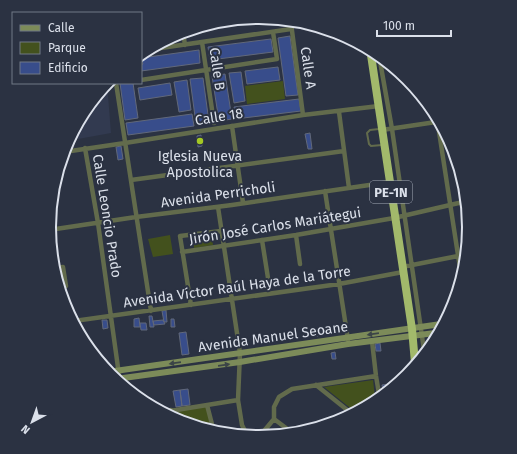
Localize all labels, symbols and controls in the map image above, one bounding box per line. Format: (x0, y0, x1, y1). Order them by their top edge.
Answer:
legend (12, 12, 142, 84)
scale bar (377, 12, 451, 38)
text: 100 m (383, 19, 415, 33)
text: Calle (48, 21, 75, 35)
text: Parque (48, 41, 86, 55)
street label: Calle B (206, 46, 228, 92)
street label: Calle A (297, 46, 319, 90)
text: Edificio (48, 61, 88, 75)
street label: Calle 18 (194, 105, 245, 129)
marker: Iglesia Nueva Apostolica (195, 136, 205, 146)
place label: Iglesia Nueva Apostolica (158, 148, 242, 181)
street label: Calle Leoncio Prado (89, 153, 125, 279)
street label: Avenida Perricholi (160, 179, 276, 211)
road number: PE-1N (370, 181, 412, 203)
street label: Jirón José Carlos Mariátegui (188, 204, 362, 248)
street label: Avenida Víctor Raúl Haya de la Torre (122, 263, 352, 311)
street label: Avenida Manuel Seoane (197, 318, 349, 356)
one-way arrow (367, 331, 379, 337)
one-way arrow (169, 359, 181, 366)
one-way arrow (218, 362, 230, 368)
north arrow (12, 402, 52, 442)
text: N (19, 422, 33, 436)

